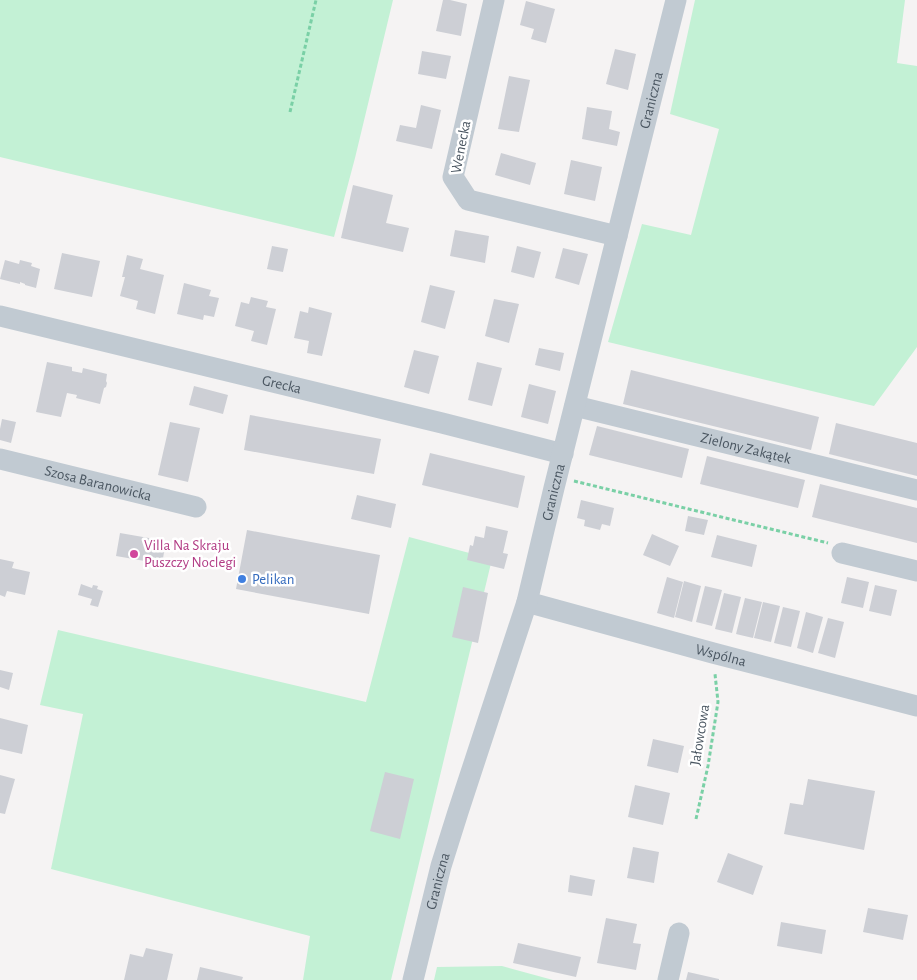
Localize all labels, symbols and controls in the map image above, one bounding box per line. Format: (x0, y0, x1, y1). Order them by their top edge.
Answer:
street label: Graniczna (637, 70, 665, 130)
street label: Wenecka (449, 119, 473, 175)
street label: Grecka (261, 372, 303, 396)
street label: Zielony Zakątek (699, 430, 793, 466)
street label: Graniczna (539, 462, 567, 522)
street label: Szosa Baranowicka (43, 463, 153, 503)
place label: Villa Na Skraju Puszczy Noclegi (144, 538, 236, 570)
marker: Villa Na Skraju Puszczy Noclegi (128, 548, 140, 560)
place label: Pelikan (252, 572, 294, 587)
marker: Pelikan (236, 573, 248, 585)
street label: Wspólna (694, 641, 748, 669)
street label: Jałowcowa (688, 703, 712, 767)
street label: Graniczna (423, 851, 452, 911)

